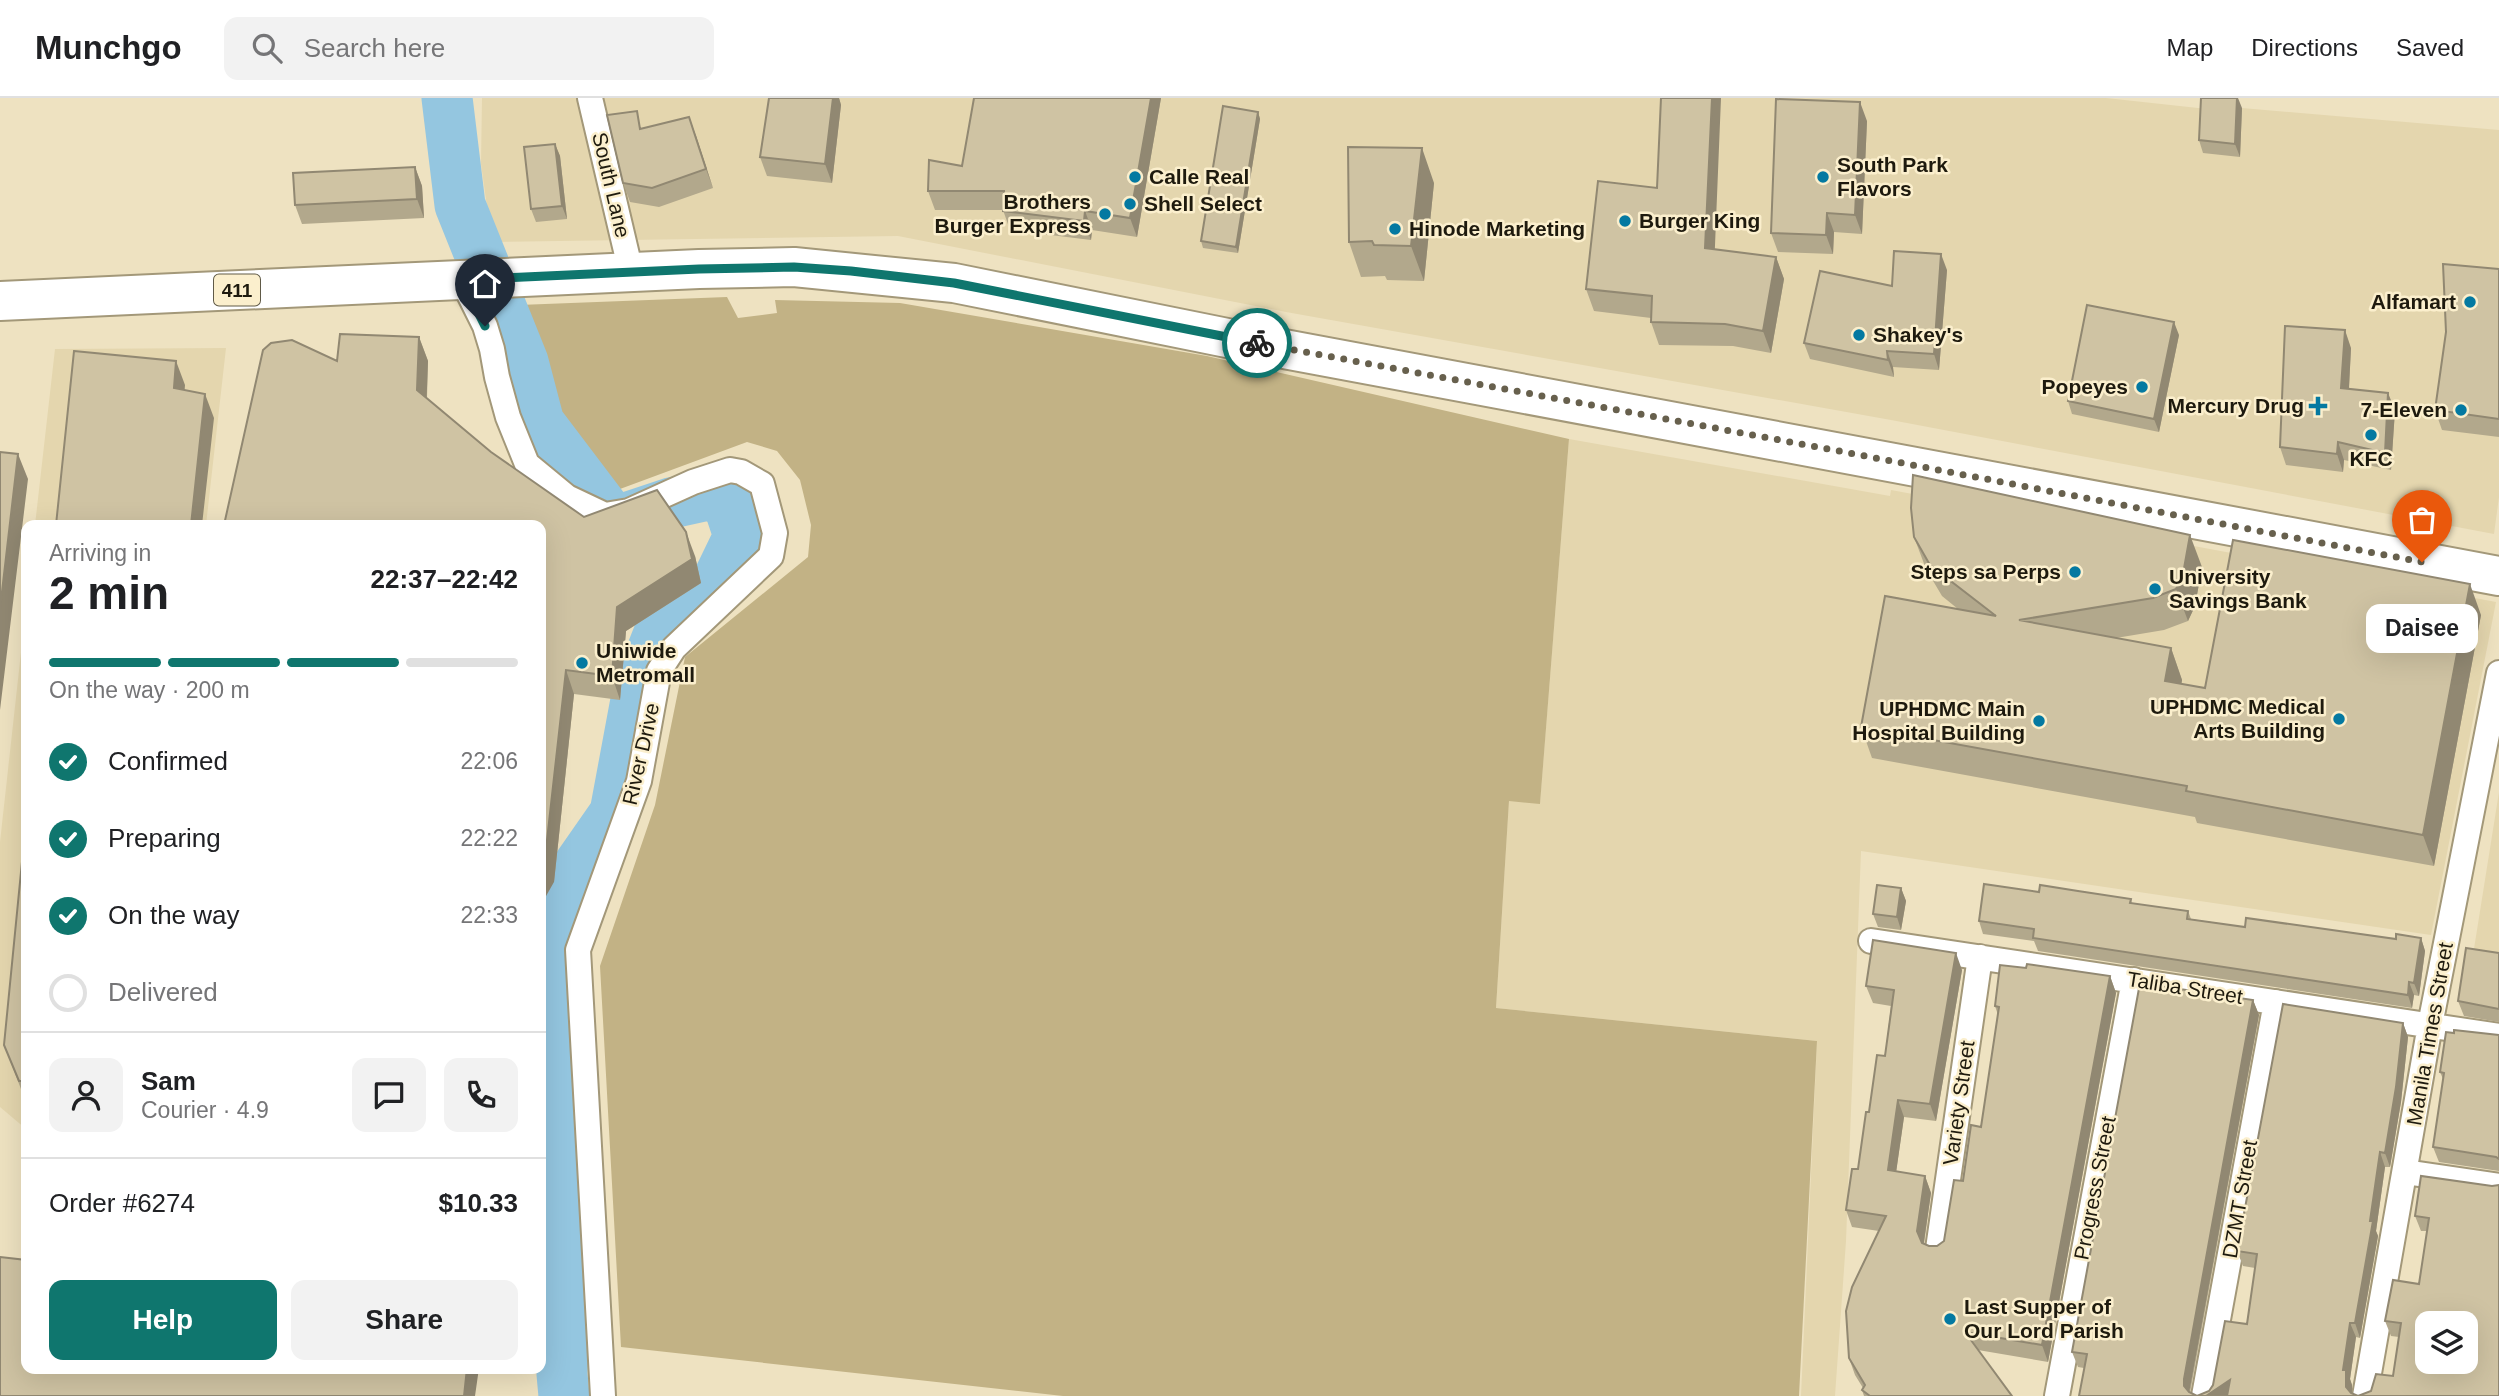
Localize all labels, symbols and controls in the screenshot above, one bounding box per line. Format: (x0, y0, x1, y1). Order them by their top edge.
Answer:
search box (224, 17, 714, 80)
text: Munchgo (35, 29, 182, 66)
icon: search (248, 29, 286, 67)
text: Search here (304, 33, 445, 63)
text: Map (2167, 34, 2213, 61)
text: Directions (2251, 34, 2358, 61)
text: Saved (2396, 34, 2464, 61)
street label: South Lane (588, 130, 635, 240)
place label: South Park Flavors (1837, 153, 1948, 200)
place label: Calle Real (1149, 165, 1249, 188)
marker: Calle Real (1127, 169, 1143, 185)
marker: South Park Flavors (1815, 169, 1831, 185)
place label: Brothers Burger Express (935, 190, 1091, 237)
place label: Shell Select (1144, 192, 1262, 215)
marker: Shell Select (1122, 196, 1138, 212)
marker: Brothers Burger Express (1097, 206, 1113, 222)
place label: Burger King (1639, 209, 1760, 232)
marker: Burger King (1617, 213, 1633, 229)
place label: Hinode Marketing (1409, 217, 1585, 240)
marker: Hinode Marketing (1387, 221, 1403, 237)
pin (455, 254, 515, 326)
icon: home (466, 265, 504, 303)
road number: 411 (214, 274, 260, 306)
place label: Alfamart (2371, 290, 2456, 313)
marker: Alfamart (2462, 294, 2478, 310)
courier (1222, 308, 1292, 378)
place label: Shakey's (1873, 323, 1963, 346)
icon: bike (1238, 324, 1276, 362)
marker: Shakey's (1851, 327, 1867, 343)
place label: Popeyes (2042, 375, 2128, 398)
marker: Popeyes (2134, 379, 2150, 395)
place label: Mercury Drug (2167, 394, 2304, 417)
marker: Mercury Drug (2310, 398, 2326, 414)
place label: 7-Eleven (2361, 398, 2447, 421)
marker: 7-Eleven (2453, 402, 2469, 418)
marker: KFC (2363, 427, 2379, 443)
place label: KFC (2349, 447, 2393, 470)
pin (2392, 490, 2452, 562)
icon: bag (2403, 501, 2441, 539)
text: Arriving in (49, 540, 151, 566)
place label: Steps sa Perps (1910, 560, 2061, 583)
text: 22:37–22:42 (371, 564, 518, 594)
marker: Steps sa Perps (2067, 564, 2083, 580)
place label: University Savings Bank (2169, 565, 2307, 612)
text: 2 min (49, 567, 169, 619)
marker: University Savings Bank (2147, 581, 2163, 597)
callout: Daisee (2366, 604, 2478, 653)
text: Daisee (2385, 615, 2459, 641)
place label: Uniwide Metromall (596, 639, 695, 686)
marker: Uniwide Metromall (574, 655, 590, 671)
text: On the way · 200 m (49, 677, 250, 703)
place label: UPHDMC Medical Arts Building (2150, 695, 2325, 742)
place label: UPHDMC Main Hospital Building (1852, 697, 2025, 744)
street label: River Drive (618, 701, 663, 807)
marker: UPHDMC Medical Arts Building (2331, 711, 2347, 727)
marker: UPHDMC Main Hospital Building (2031, 713, 2047, 729)
icon: check (49, 743, 87, 781)
text: Confirmed (108, 746, 228, 776)
text: 22:06 (460, 748, 518, 774)
icon: check (49, 820, 87, 858)
text: Preparing (108, 823, 221, 853)
text: 22:22 (460, 825, 518, 851)
icon: check (49, 897, 87, 935)
text: On the way (108, 900, 240, 930)
text: 22:33 (460, 902, 518, 928)
street label: Manila Times Street (2402, 940, 2457, 1127)
street label: Taliba Street (2126, 967, 2245, 1008)
text: Delivered (108, 977, 218, 1007)
street label: Variety Street (1938, 1039, 1979, 1167)
button: person (49, 1058, 123, 1132)
button: chat (352, 1058, 426, 1132)
button: phone (444, 1058, 518, 1132)
text: Sam (141, 1066, 196, 1096)
text: Courier · 4.9 (141, 1097, 269, 1123)
street label: Progress Street (2069, 1114, 2120, 1262)
street label: DZMT Street (2218, 1138, 2261, 1260)
text: Order #6274 (49, 1188, 195, 1218)
text: $10.33 (438, 1188, 518, 1218)
button: Help (49, 1280, 277, 1360)
button: Share (291, 1280, 518, 1360)
place label: Last Supper of Our Lord Parish (1964, 1295, 2124, 1342)
marker: Last Supper of Our Lord Parish (1942, 1311, 1958, 1327)
map controls (2415, 1311, 2478, 1374)
button: layers (2415, 1311, 2478, 1374)

